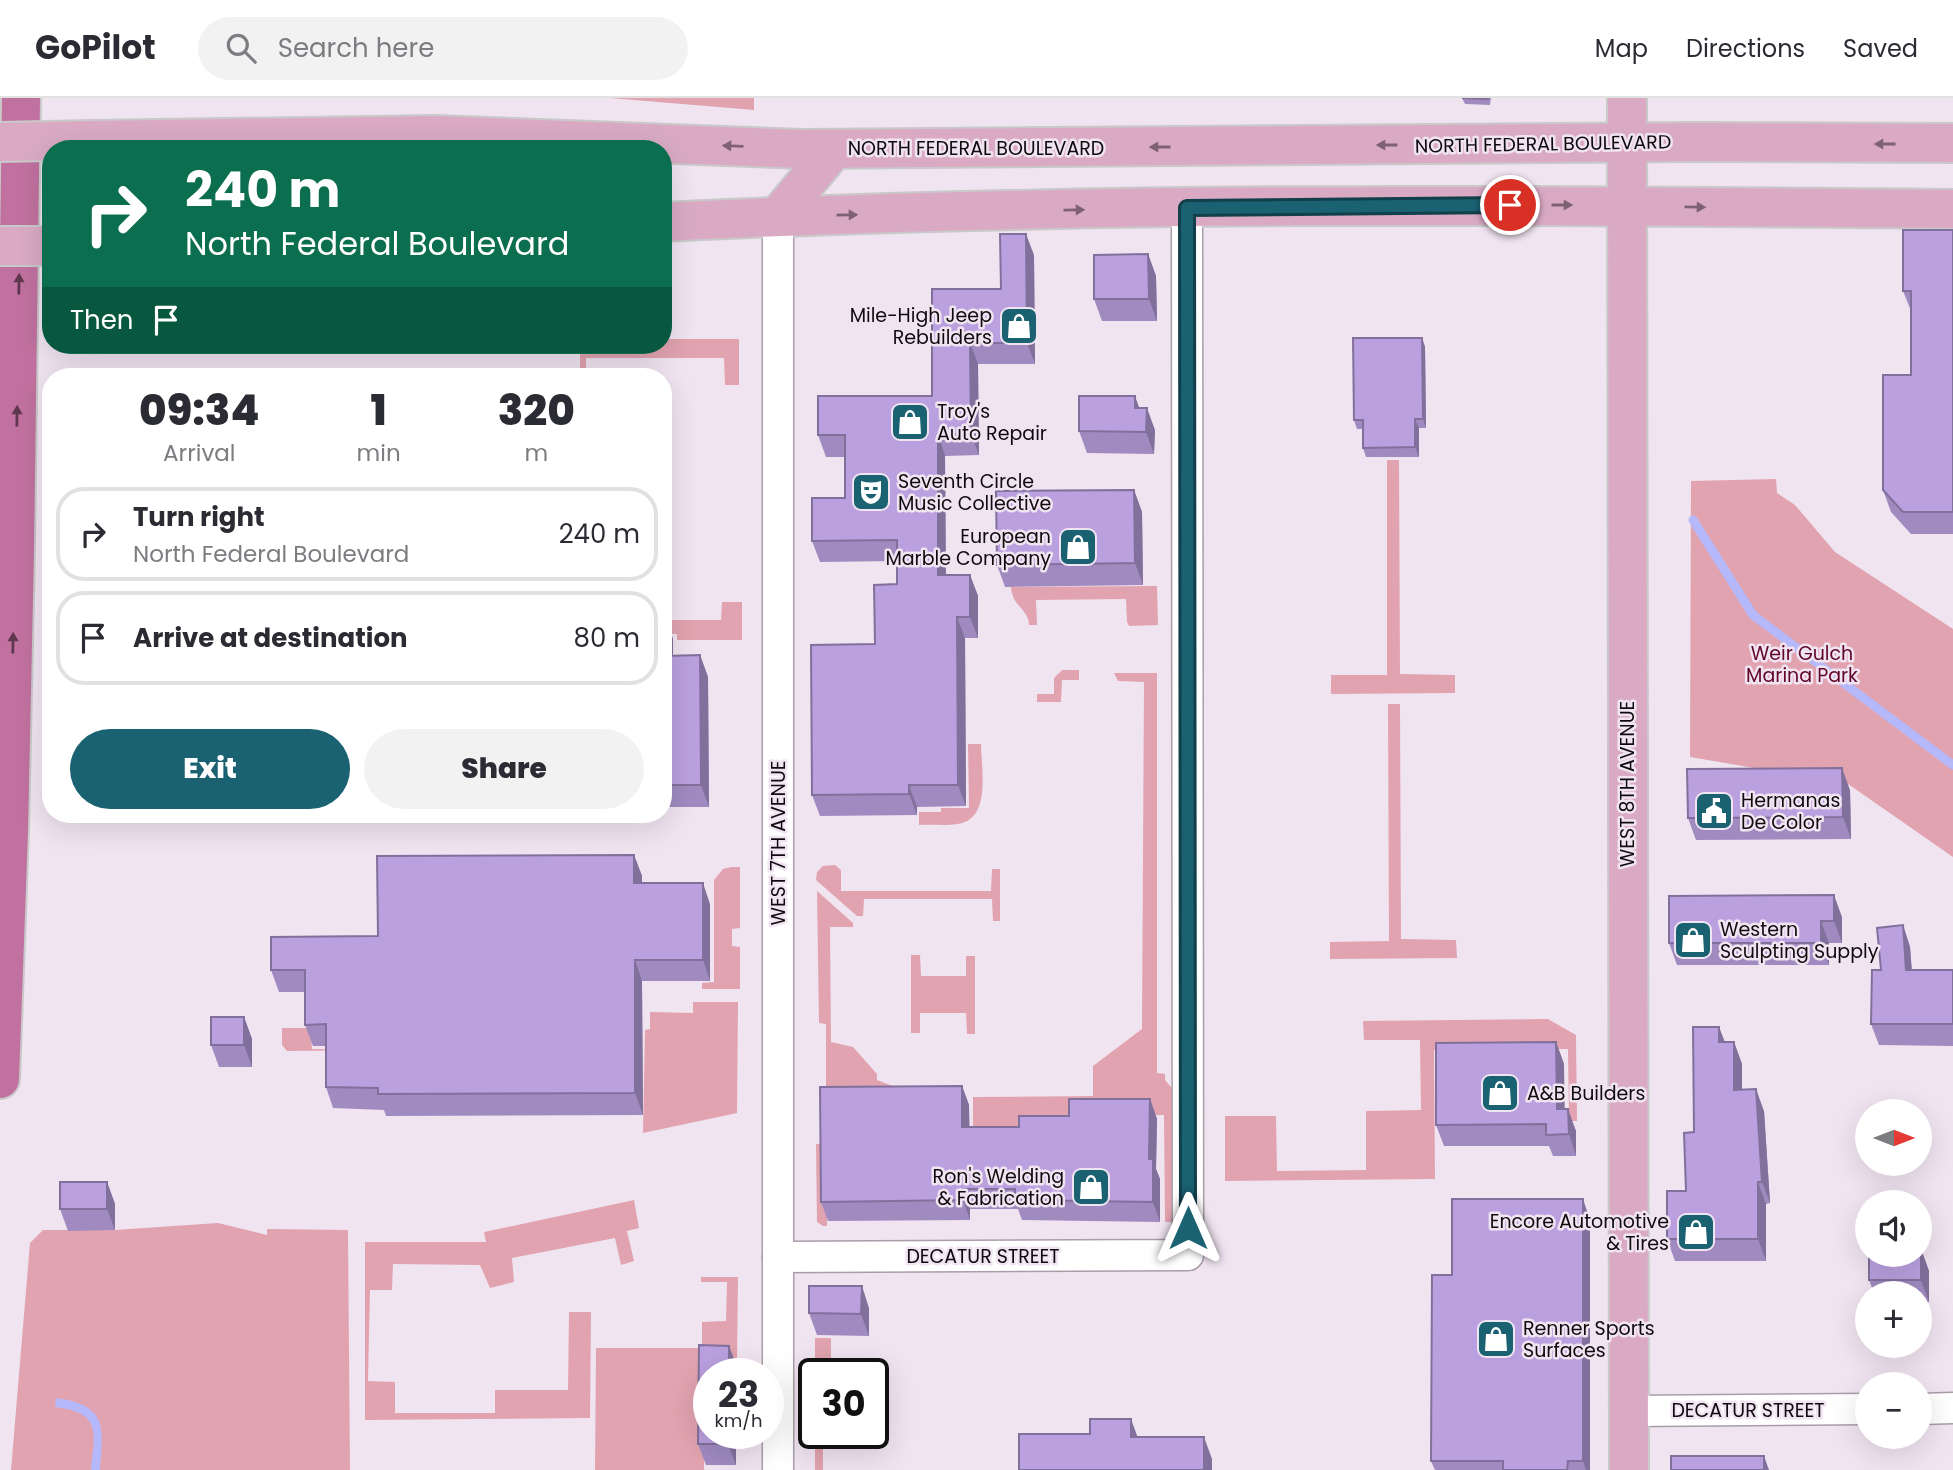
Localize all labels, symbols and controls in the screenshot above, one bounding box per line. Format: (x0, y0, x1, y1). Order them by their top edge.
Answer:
search box (198, 17, 688, 80)
text: GoPilot (35, 24, 156, 71)
icon: search (222, 29, 260, 67)
text: Search here (278, 30, 434, 66)
text: Map (1595, 32, 1648, 65)
text: Directions (1686, 32, 1805, 65)
text: Saved (1843, 32, 1918, 65)
street label: NORTH FEDERAL BOULEVARD (1415, 128, 1671, 160)
street label: NORTH FEDERAL BOULEVARD (848, 135, 1104, 162)
one-way arrow (1376, 139, 1398, 151)
one-way arrow (1874, 139, 1896, 150)
one-way arrow (722, 141, 744, 152)
one-way arrow (1148, 141, 1170, 153)
text: 240 m (185, 156, 340, 224)
icon: right (70, 168, 161, 259)
pin (1480, 175, 1540, 235)
icon: arrive (1491, 186, 1529, 224)
one-way arrow (1551, 199, 1573, 211)
one-way arrow (1684, 201, 1706, 212)
one-way arrow (1063, 205, 1085, 216)
one-way arrow (836, 209, 858, 221)
text: North Federal Boulevard (185, 221, 569, 266)
one-way arrow (13, 273, 25, 295)
icon: arrive (147, 301, 185, 339)
text: Then (70, 302, 133, 338)
place label: Mile-High Jeep Rebuilders (850, 302, 992, 351)
shop icon: Mile-High Jeep Rebuilders (998, 305, 1040, 347)
text: 09:34 (139, 381, 259, 440)
text: 1 (370, 381, 387, 440)
text: 320 (498, 381, 575, 440)
place label: Troy's Auto Repair (937, 398, 1047, 447)
shop icon: Troy's Auto Repair (889, 401, 931, 443)
one-way arrow (11, 405, 23, 427)
text: Arrival (163, 437, 236, 469)
text: min (357, 437, 401, 469)
text: m (524, 437, 548, 469)
place label: Seventh Circle Music Collective (898, 468, 1051, 517)
theatre icon: Seventh Circle Music Collective (850, 471, 892, 513)
text: Turn right (133, 499, 265, 535)
icon: right (74, 515, 112, 553)
text: 240 m (559, 516, 640, 552)
place label: European Marble Company (885, 523, 1051, 572)
shop icon: European Marble Company (1057, 526, 1099, 568)
text: North Federal Boulevard (133, 538, 409, 570)
icon: arrive (74, 619, 112, 657)
text: Arrive at destination (133, 620, 408, 656)
text: 80 m (574, 620, 640, 656)
one-way arrow (7, 632, 19, 654)
park label: Weir Gulch Marina Park (1746, 640, 1858, 689)
street label: WEST 8TH AVENUE (1614, 701, 1641, 867)
button: Exit (70, 729, 350, 809)
button: Share (364, 729, 644, 809)
street label: WEST 7TH AVENUE (765, 761, 792, 926)
place label: Hermanas De Color (1741, 787, 1840, 836)
public building icon: Hermanas De Color (1693, 790, 1735, 832)
place label: Western Sculpting Supply (1720, 916, 1879, 965)
shop icon: Western Sculpting Supply (1672, 919, 1714, 961)
shop icon: A&B Builders (1479, 1072, 1521, 1114)
place label: A&B Builders (1527, 1080, 1645, 1107)
north arrow (1855, 1099, 1932, 1176)
map controls (1855, 1099, 1932, 1449)
place label: Ron's Welding & Fabrication (933, 1163, 1064, 1212)
shop icon: Ron's Welding & Fabrication (1070, 1166, 1112, 1208)
button: sound (1855, 1190, 1932, 1267)
position arrow (1151, 1191, 1225, 1265)
place label: Encore Automotive & Tires (1490, 1208, 1669, 1257)
shop icon: Encore Automotive & Tires (1675, 1211, 1717, 1253)
street label: DECATUR STREET (906, 1243, 1060, 1270)
button: + (1855, 1281, 1932, 1358)
place label: Renner Sports Surfaces (1523, 1315, 1655, 1364)
shop icon: Renner Sports Surfaces (1475, 1318, 1517, 1360)
speed limit sign: 30 (798, 1358, 889, 1449)
text: 23 (718, 1370, 759, 1419)
button: − (1855, 1372, 1932, 1449)
street label: DECATUR STREET (1671, 1397, 1825, 1424)
text: km/h (715, 1408, 762, 1433)

